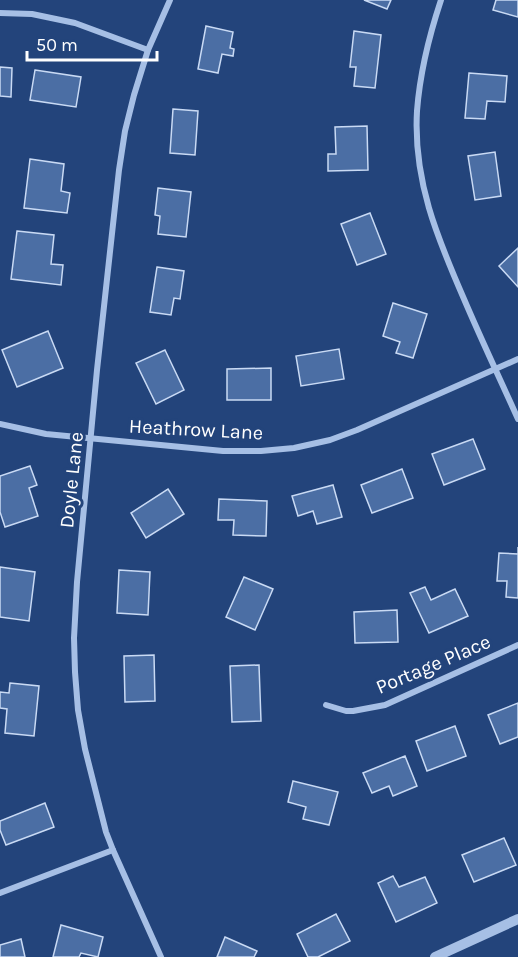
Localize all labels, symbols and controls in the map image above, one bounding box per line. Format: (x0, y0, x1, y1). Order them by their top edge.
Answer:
scale bar (27, 24, 158, 62)
text: 50 m (36, 34, 78, 56)
street label: Heathrow Lane (128, 414, 264, 444)
street label: Doyle Lane (55, 431, 88, 529)
street label: Portage Place (372, 630, 494, 699)

